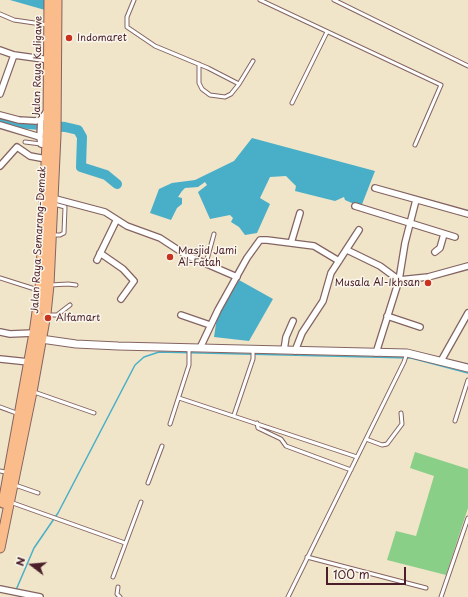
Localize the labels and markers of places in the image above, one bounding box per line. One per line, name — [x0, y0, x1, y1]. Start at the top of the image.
place label: Indomaret — [77, 32, 127, 44]
marker: Indomaret — [64, 33, 74, 43]
place label: Masjid Jami Al-Fatah — [178, 245, 237, 268]
marker: Masjid Jami Al-Fatah — [165, 252, 175, 262]
place label: Musala Al-Ikhsan — [335, 277, 420, 289]
marker: Musala Al-Ikhsan — [423, 278, 433, 288]
place label: Alfamart — [56, 312, 100, 324]
marker: Alfamart — [43, 313, 53, 323]

